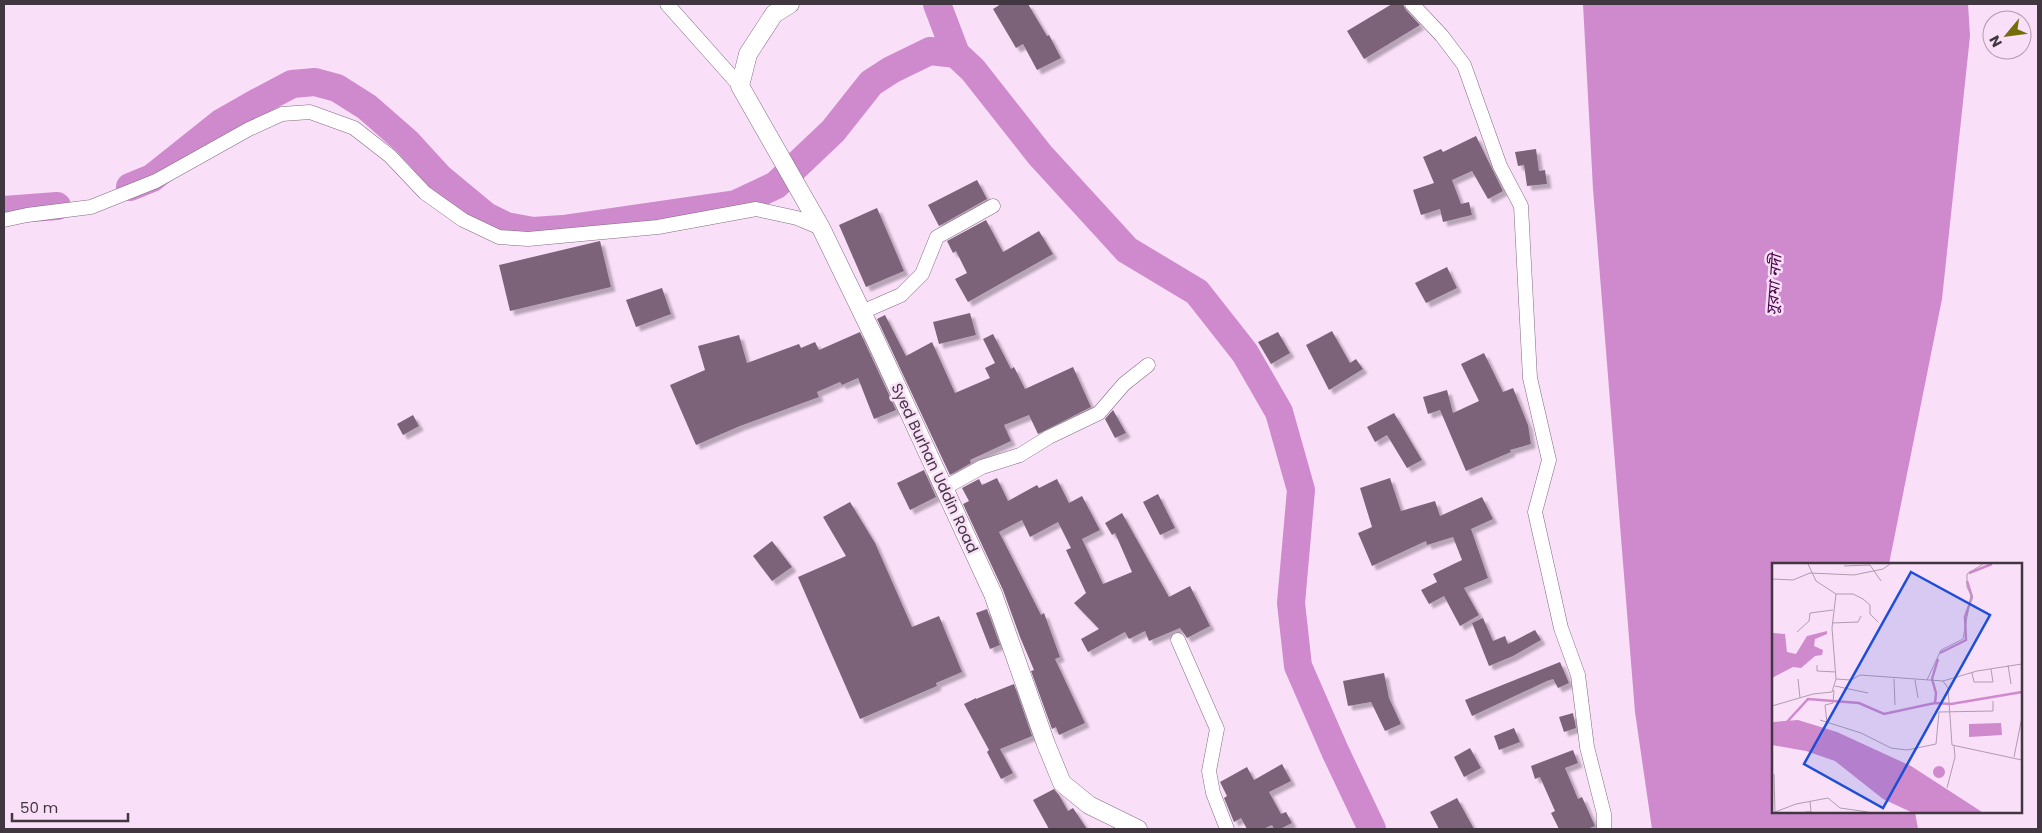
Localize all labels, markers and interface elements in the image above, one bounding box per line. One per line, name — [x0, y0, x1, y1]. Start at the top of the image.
north arrow — [1982, 10, 2032, 60]
text: N — [1984, 32, 2007, 51]
water label: সুরমা নদী — [1760, 251, 1788, 316]
street label: Syed Burhan Uddin Road — [886, 380, 984, 556]
inset map — [1772, 563, 2022, 813]
scale bar — [12, 790, 129, 822]
text: 50 m — [20, 797, 58, 818]

